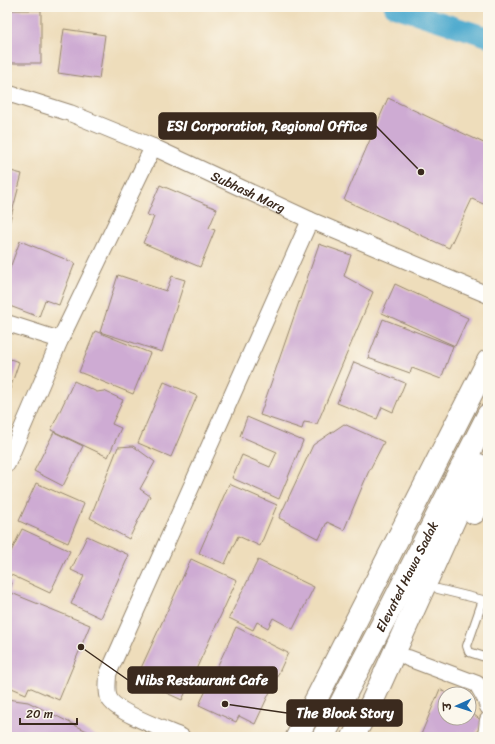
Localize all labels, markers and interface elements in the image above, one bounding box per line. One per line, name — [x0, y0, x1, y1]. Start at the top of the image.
callout: ESI Corporation, Regional Office — [159, 113, 376, 139]
text: ESI Corporation, Regional Office — [167, 114, 368, 139]
street label: Subhash Marg — [207, 164, 290, 219]
street label: Elevated Hawa Sadak — [369, 517, 444, 636]
callout: Nibs Restaurant Cafe — [128, 667, 277, 693]
text: Nibs Restaurant Cafe — [135, 668, 269, 693]
north arrow — [437, 686, 477, 726]
scale bar — [20, 700, 77, 726]
callout: The Block Story — [287, 700, 402, 726]
text: The Block Story — [296, 701, 395, 726]
text: उ — [438, 701, 457, 712]
text: 20 m — [26, 703, 53, 725]

